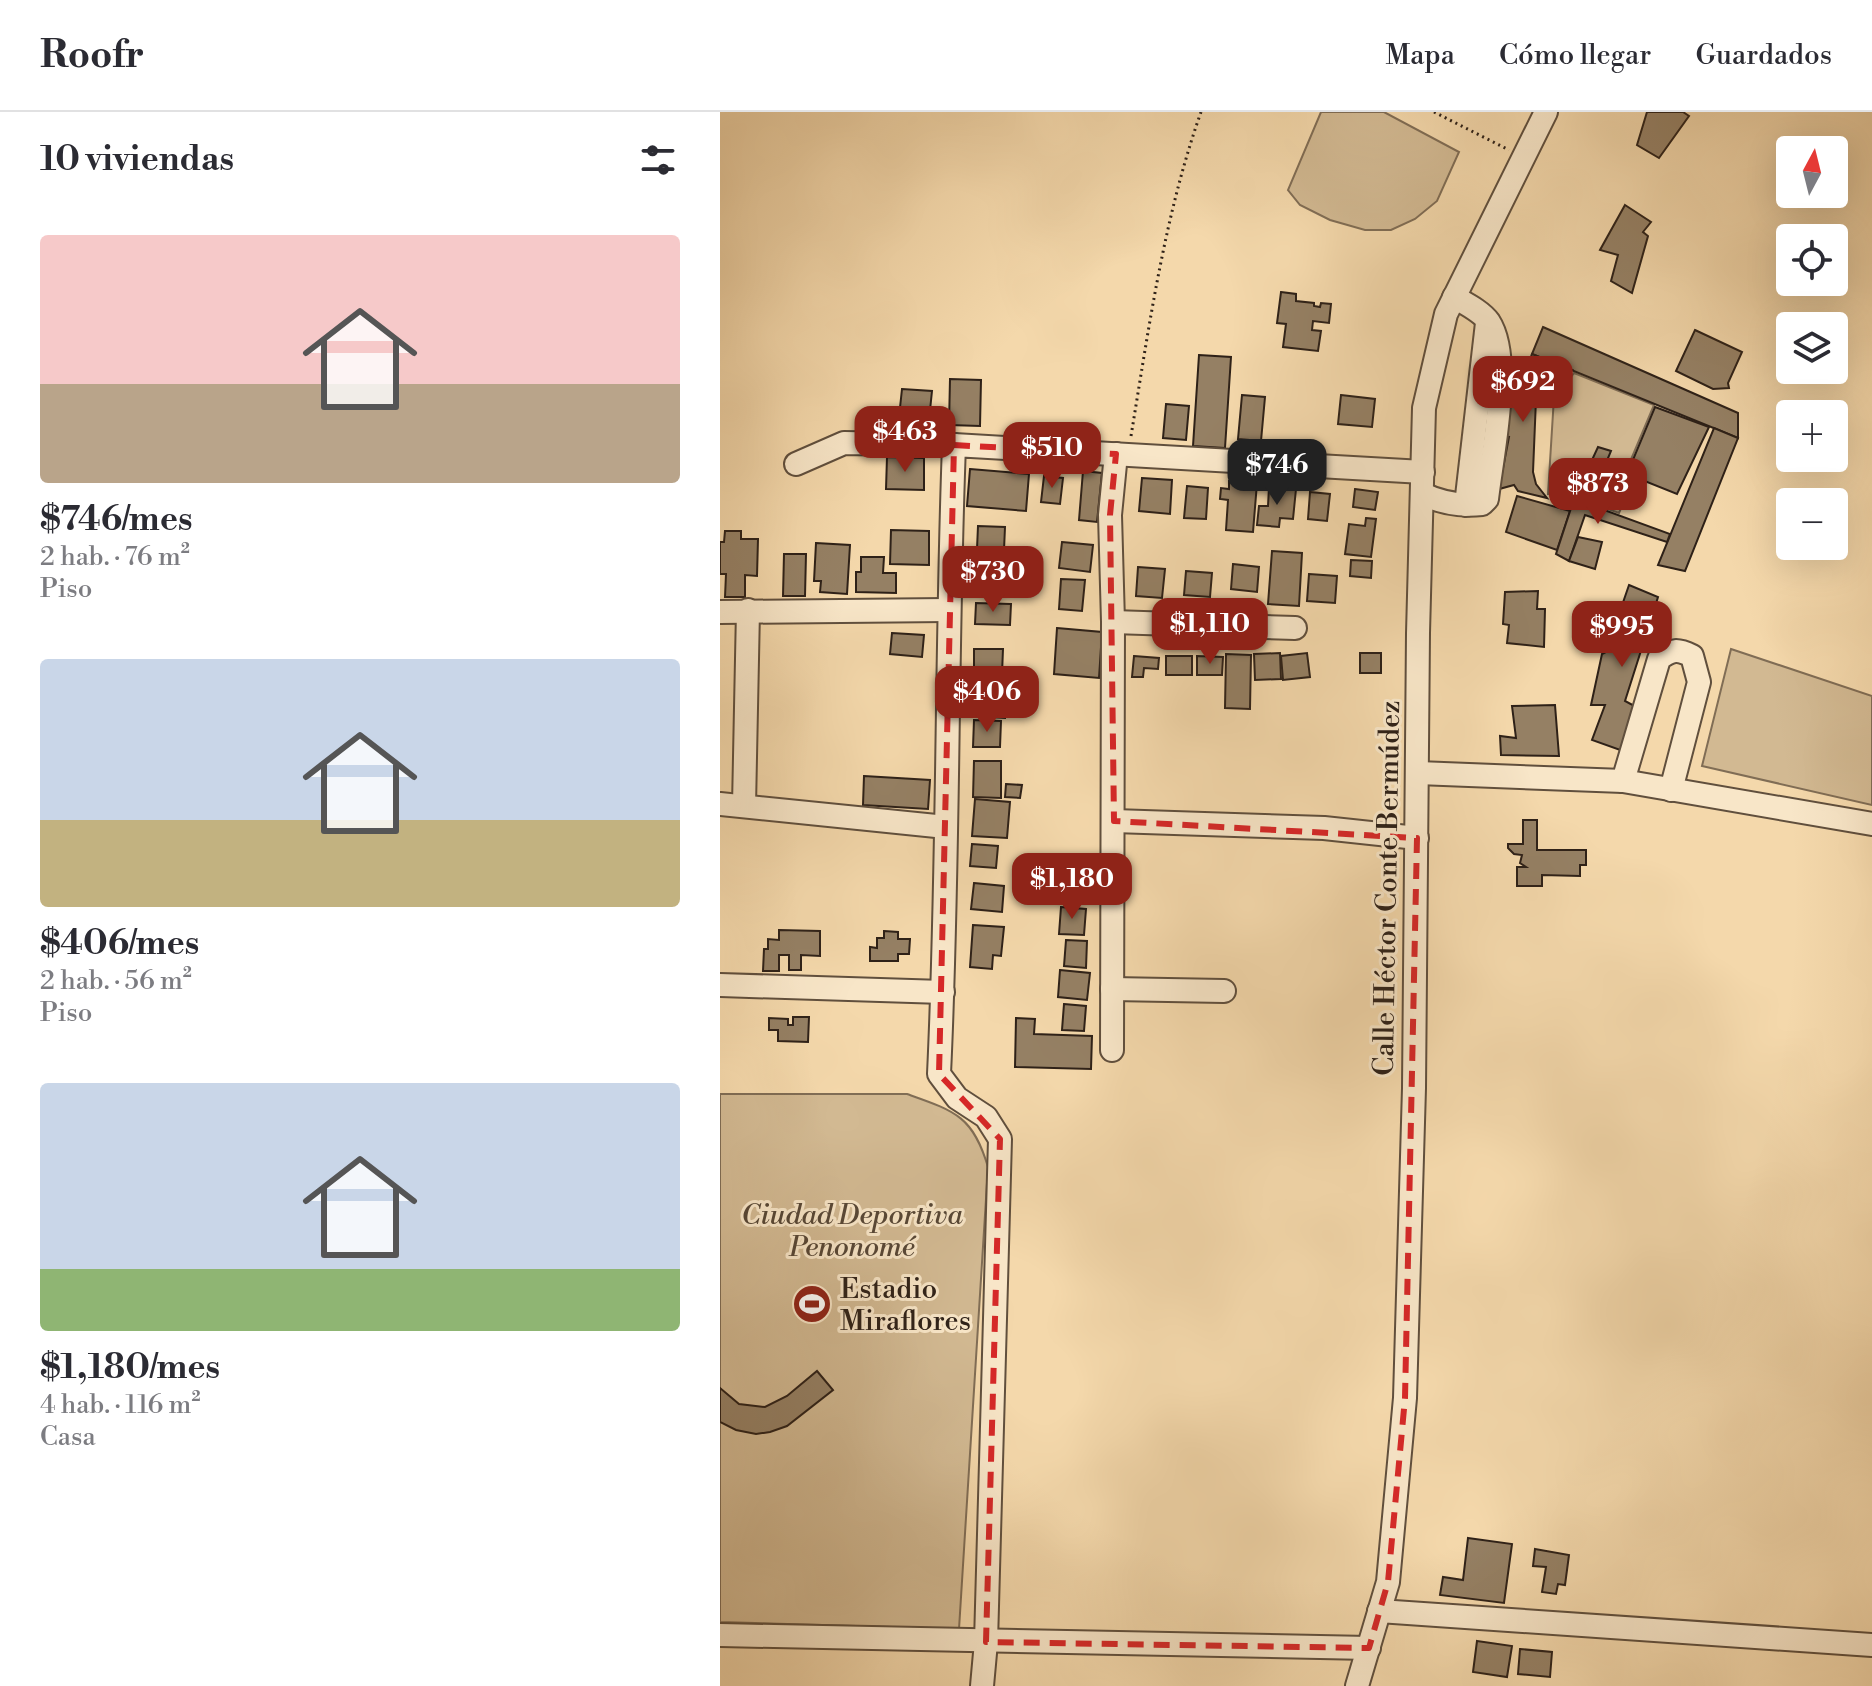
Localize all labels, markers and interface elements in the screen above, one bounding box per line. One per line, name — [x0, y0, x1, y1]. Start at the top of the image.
text: Roofr — [40, 32, 144, 79]
text: Mapa — [1386, 38, 1455, 73]
text: Cómo llegar — [1499, 38, 1651, 73]
text: Guardados — [1695, 38, 1832, 73]
north arrow — [1776, 136, 1848, 208]
map controls — [1776, 136, 1848, 560]
icon: filters — [636, 138, 680, 182]
text: 10 viviendas — [40, 139, 234, 181]
button: locate — [1776, 224, 1848, 296]
icon: home — [288, 287, 432, 431]
button: layers — [1776, 312, 1848, 384]
pin: $692 — [1476, 356, 1570, 424]
text: $692 — [1491, 366, 1555, 398]
button: + — [1776, 400, 1848, 472]
pin: $463 — [858, 406, 952, 474]
text: $463 — [873, 416, 937, 448]
pin: $510 — [1005, 422, 1099, 490]
text: $510 — [1021, 432, 1083, 464]
pin: $746 — [1230, 439, 1324, 507]
text: $746 — [1246, 449, 1308, 481]
pin: $873 — [1551, 458, 1645, 526]
text: $873 — [1567, 468, 1629, 500]
button: − — [1776, 488, 1848, 560]
text: $746/mes — [40, 499, 193, 541]
text: 2 hab. · 76 m² — [40, 541, 190, 573]
pin: $730 — [946, 546, 1040, 614]
text: $730 — [960, 556, 1026, 588]
text: Piso — [40, 573, 92, 605]
pin: $1,110 — [1145, 598, 1275, 666]
pin: $995 — [1575, 601, 1669, 669]
text: $1,110 — [1170, 608, 1250, 640]
text: $995 — [1590, 611, 1654, 643]
pin: $406 — [940, 666, 1034, 734]
text: $406 — [953, 676, 1021, 708]
street label: Calle Héctor Conte Bermúdez — [1367, 700, 1408, 1076]
icon: home — [288, 711, 432, 855]
pin: $1,180 — [1007, 853, 1137, 921]
text: $1,180 — [1030, 863, 1114, 895]
text: $406/mes — [40, 923, 199, 965]
text: 2 hab. · 56 m² — [40, 965, 192, 997]
text: Piso — [40, 997, 92, 1029]
icon: home — [288, 1135, 432, 1279]
park label: Ciudad Deportiva Penonomé — [741, 1198, 963, 1265]
place label: Estadio Miraflores — [840, 1272, 971, 1339]
sports icon: Estadio Miraflores — [791, 1283, 833, 1325]
text: $1,180/mes — [40, 1347, 220, 1389]
text: 4 hab. · 116 m² — [40, 1389, 201, 1421]
text: Casa — [40, 1421, 96, 1453]

